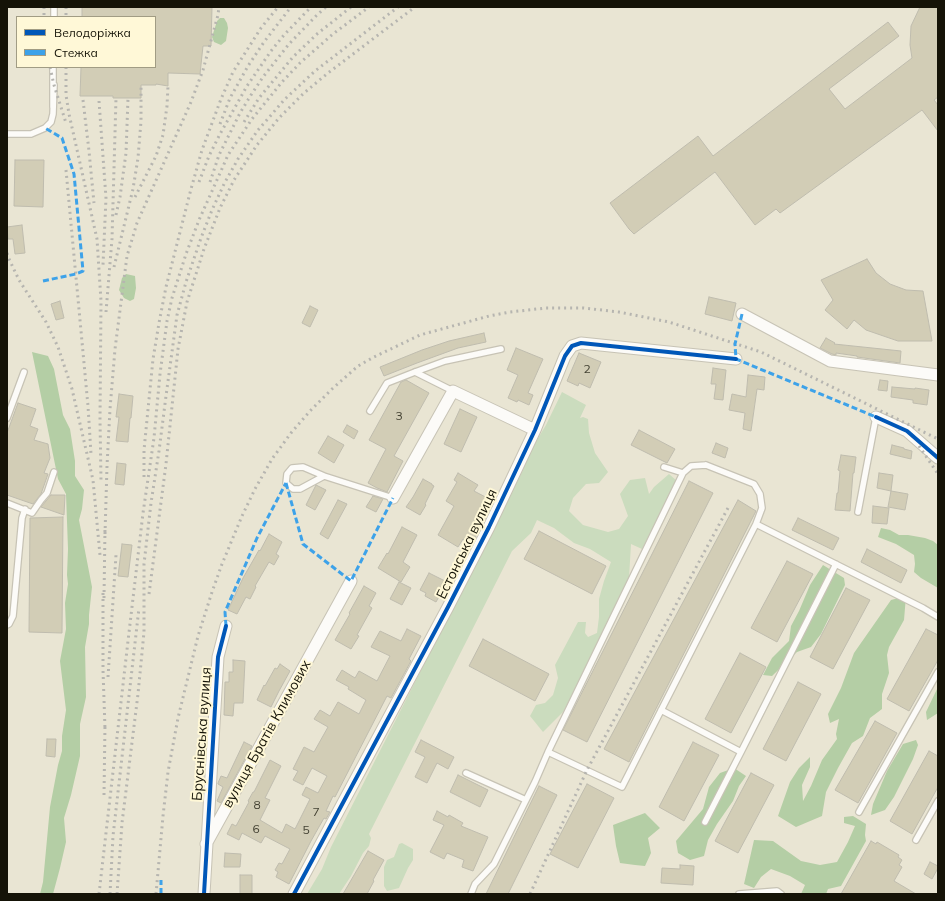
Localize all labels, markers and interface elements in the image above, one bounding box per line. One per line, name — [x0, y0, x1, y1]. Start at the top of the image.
legend — [16, 16, 156, 68]
text: Велодоріжка — [54, 25, 131, 40]
text: Стежка — [54, 45, 98, 60]
house number: 2 — [583, 362, 591, 376]
house number: 3 — [395, 409, 403, 423]
street label: Естонська вулиця — [433, 486, 501, 602]
street label: вулиця Братів Климових — [219, 657, 315, 811]
street label: Бруснівська вулиця — [189, 666, 215, 802]
house number: 8 — [253, 798, 261, 812]
house number: 7 — [312, 805, 320, 819]
house number: 6 — [252, 822, 260, 836]
house number: 5 — [302, 823, 310, 837]

